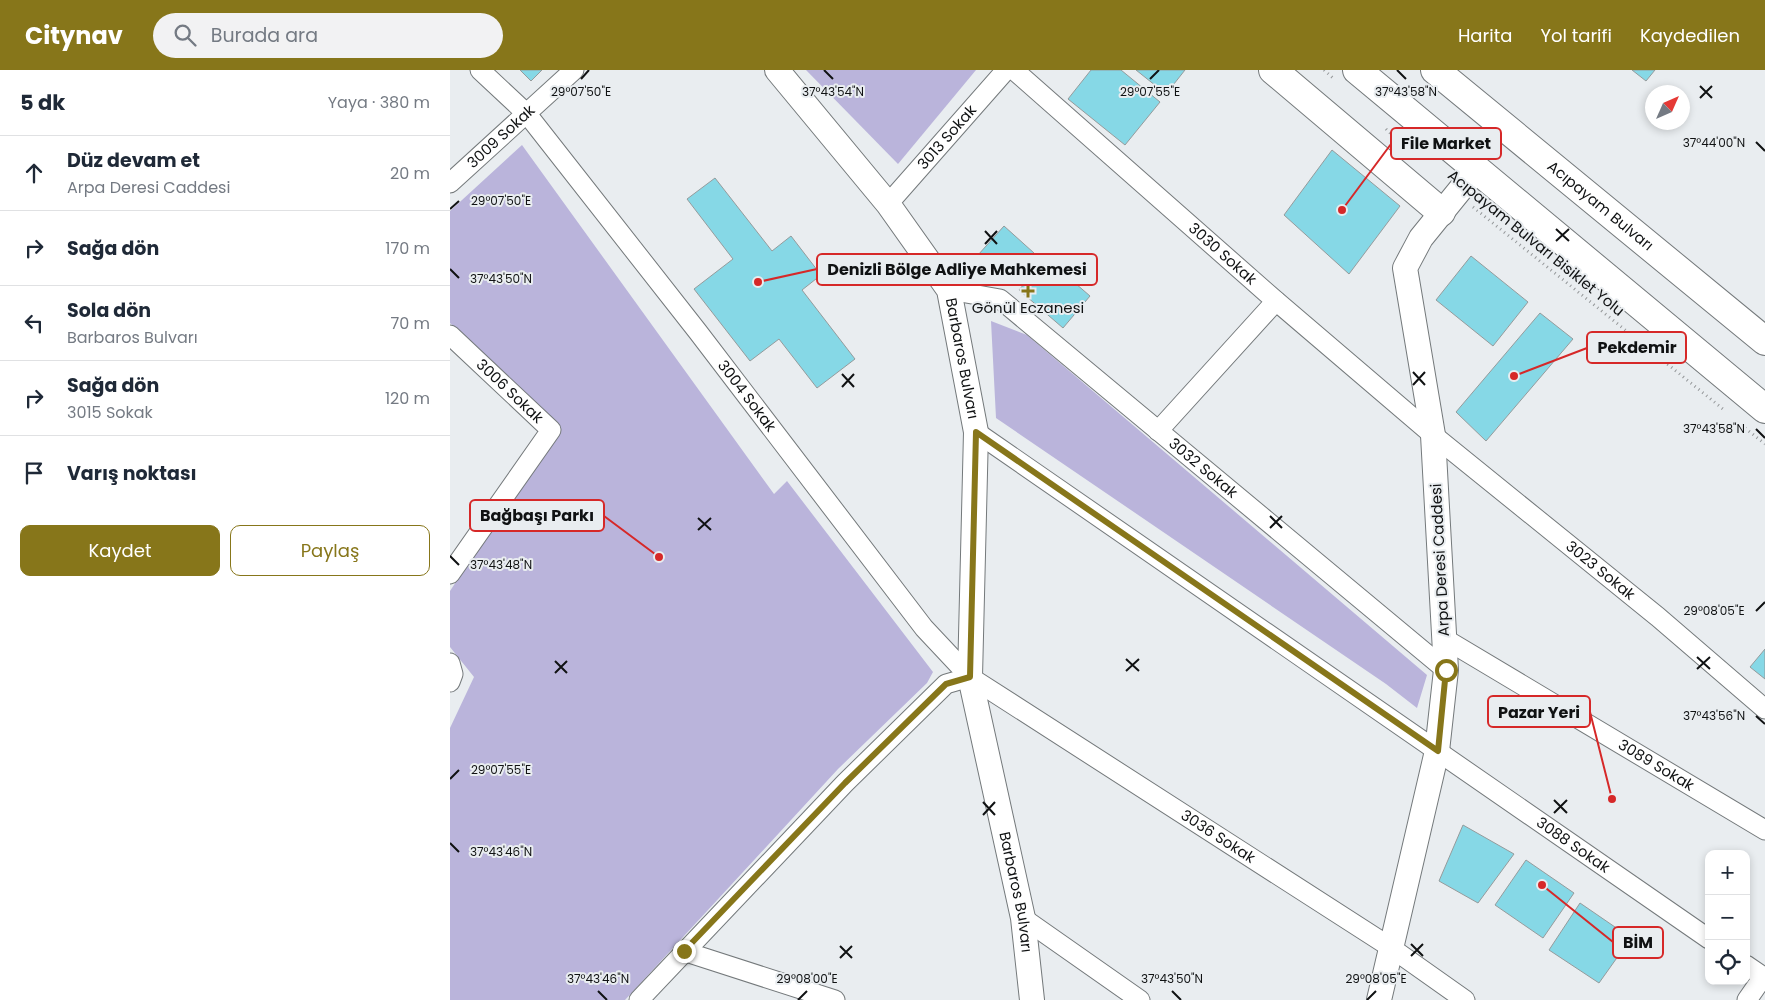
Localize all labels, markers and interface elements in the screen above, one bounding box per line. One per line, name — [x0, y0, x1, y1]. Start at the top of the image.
search box — [153, 13, 503, 58]
text: Citynav — [25, 19, 123, 52]
icon: search — [171, 21, 199, 49]
text: Burada ara — [211, 22, 318, 49]
text: Harita — [1458, 23, 1512, 48]
text: Yol tarifi — [1540, 23, 1612, 48]
text: Kaydedilen — [1640, 23, 1740, 48]
text: 29°07'50"E — [551, 83, 611, 100]
text: 37°43'54"N — [802, 83, 864, 100]
text: 29°07'55"E — [1120, 83, 1180, 100]
text: 37°43'58"N — [1375, 83, 1437, 100]
north arrow — [1645, 85, 1690, 130]
text: 5 dk — [20, 88, 65, 117]
text: Yaya · 380 m — [328, 91, 430, 114]
street label: 3009 Sokak — [462, 100, 539, 173]
street label: 3013 Sokak — [912, 100, 981, 174]
callout: File Market — [1391, 128, 1501, 159]
text: File Market — [1401, 132, 1491, 155]
text: 37°44'00"N — [1683, 134, 1745, 151]
text: Düz devam et — [67, 147, 200, 174]
street label: Acıpayam Bulvarı — [1543, 156, 1658, 255]
icon: ahead — [20, 159, 48, 187]
text: 20 m — [390, 162, 430, 185]
street label: Acıpayam Bulvarı Bisiklet Yolu — [1444, 165, 1629, 321]
text: Arpa Deresi Caddesi — [67, 176, 230, 199]
text: 29°07'50"E — [471, 192, 531, 209]
street label: 3030 Sokak — [1184, 218, 1262, 289]
icon: right — [20, 234, 48, 262]
text: Sağa dön — [67, 235, 159, 262]
text: 170 m — [385, 237, 430, 260]
callout: Denizli Bölge Adliye Mahkemesi — [817, 254, 1097, 285]
text: Denizli Bölge Adliye Mahkemesi — [827, 258, 1087, 281]
text: 37°43'50"N — [470, 270, 532, 287]
marker: Gönül Eczanesi — [1022, 285, 1034, 297]
street label: Barbaros Bulvarı — [941, 296, 984, 420]
text: Sola dön — [67, 297, 151, 324]
place label: Gönül Eczanesi — [972, 297, 1084, 318]
icon: left — [20, 309, 48, 337]
text: 70 m — [390, 312, 430, 335]
text: Barbaros Bulvarı — [67, 326, 198, 349]
callout: Pekdemir — [1587, 332, 1686, 363]
text: Pekdemir — [1598, 336, 1677, 359]
street label: 3006 Sokak — [472, 354, 549, 428]
street label: 3004 Sokak — [713, 356, 782, 436]
text: Sağa dön — [67, 372, 159, 399]
icon: right — [20, 384, 48, 412]
text: 120 m — [385, 387, 430, 410]
text: 3015 Sokak — [67, 401, 153, 424]
text: 37°43'58"N — [1683, 420, 1745, 437]
street label: 3032 Sokak — [1165, 433, 1243, 503]
icon: arrive — [20, 459, 48, 487]
text: Varış noktası — [67, 460, 197, 487]
street label: Arpa Deresi Caddesi — [1425, 483, 1454, 637]
callout: Bağbaşı Parkı — [470, 500, 604, 531]
text: Bağbaşı Parkı — [480, 504, 594, 527]
button: Kaydet — [20, 525, 220, 576]
button: Paylaş — [230, 525, 430, 576]
street label: 3023 Sokak — [1562, 535, 1640, 605]
text: 37°43'48"N — [470, 556, 532, 573]
text: 29°08'05"E — [1683, 602, 1745, 619]
route start — [1435, 659, 1458, 682]
callout: Pazar Yeri — [1488, 696, 1590, 727]
text: Pazar Yeri — [1498, 701, 1580, 724]
text: 37°43'56"N — [1683, 707, 1745, 724]
street label: 3089 Sokak — [1615, 734, 1699, 796]
text: 29°07'55"E — [471, 761, 531, 778]
street label: 3036 Sokak — [1177, 804, 1260, 868]
street label: 3088 Sokak — [1532, 812, 1615, 878]
street label: Barbaros Bulvarı — [994, 830, 1038, 953]
text: 37°43'46"N — [470, 843, 532, 860]
map controls — [1705, 850, 1750, 985]
button: + — [1705, 850, 1750, 895]
button: − — [1705, 895, 1750, 940]
callout: BİM — [1613, 927, 1663, 958]
text: BİM — [1623, 931, 1653, 954]
route end — [673, 940, 696, 963]
button: locate — [1705, 940, 1750, 985]
text: 37°43'46"N — [567, 970, 629, 987]
text: 29°08'00"E — [776, 970, 838, 987]
text: 37°43'50"N — [1141, 970, 1203, 987]
text: 29°08'05"E — [1345, 970, 1407, 987]

